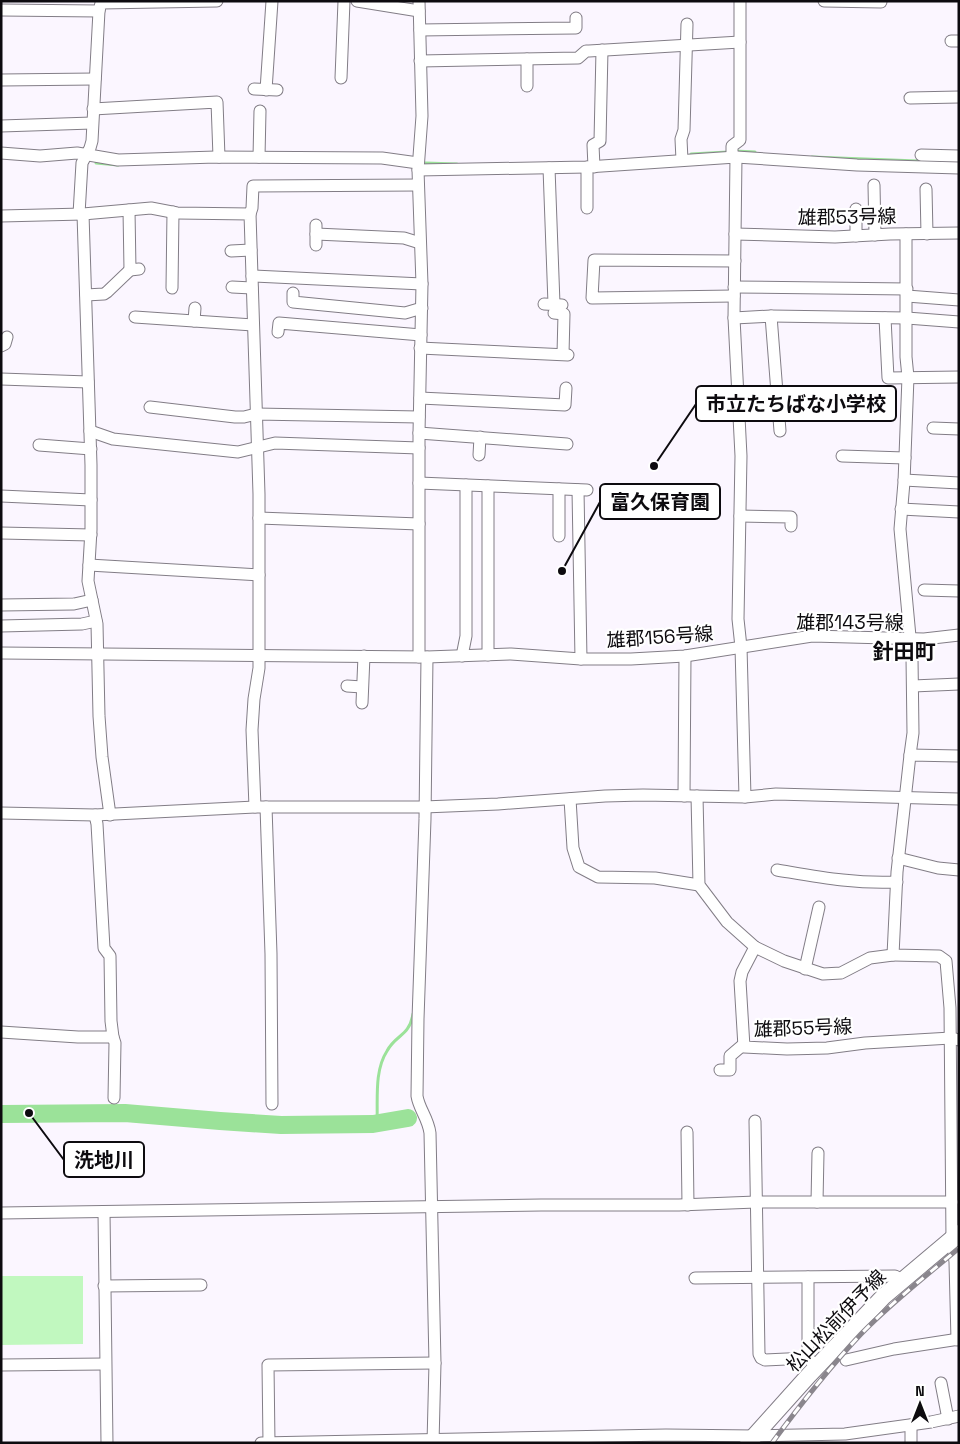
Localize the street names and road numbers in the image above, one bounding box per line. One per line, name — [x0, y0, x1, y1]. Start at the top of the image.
street label: 雄郡53号線 — [797, 204, 897, 230]
street label: 雄郡143号線 — [796, 610, 904, 635]
street label: 雄郡156号線 — [606, 621, 714, 653]
street label: 雄郡55号線 — [753, 1014, 853, 1042]
street label: 松山松前伊予線 — [781, 1264, 891, 1378]

